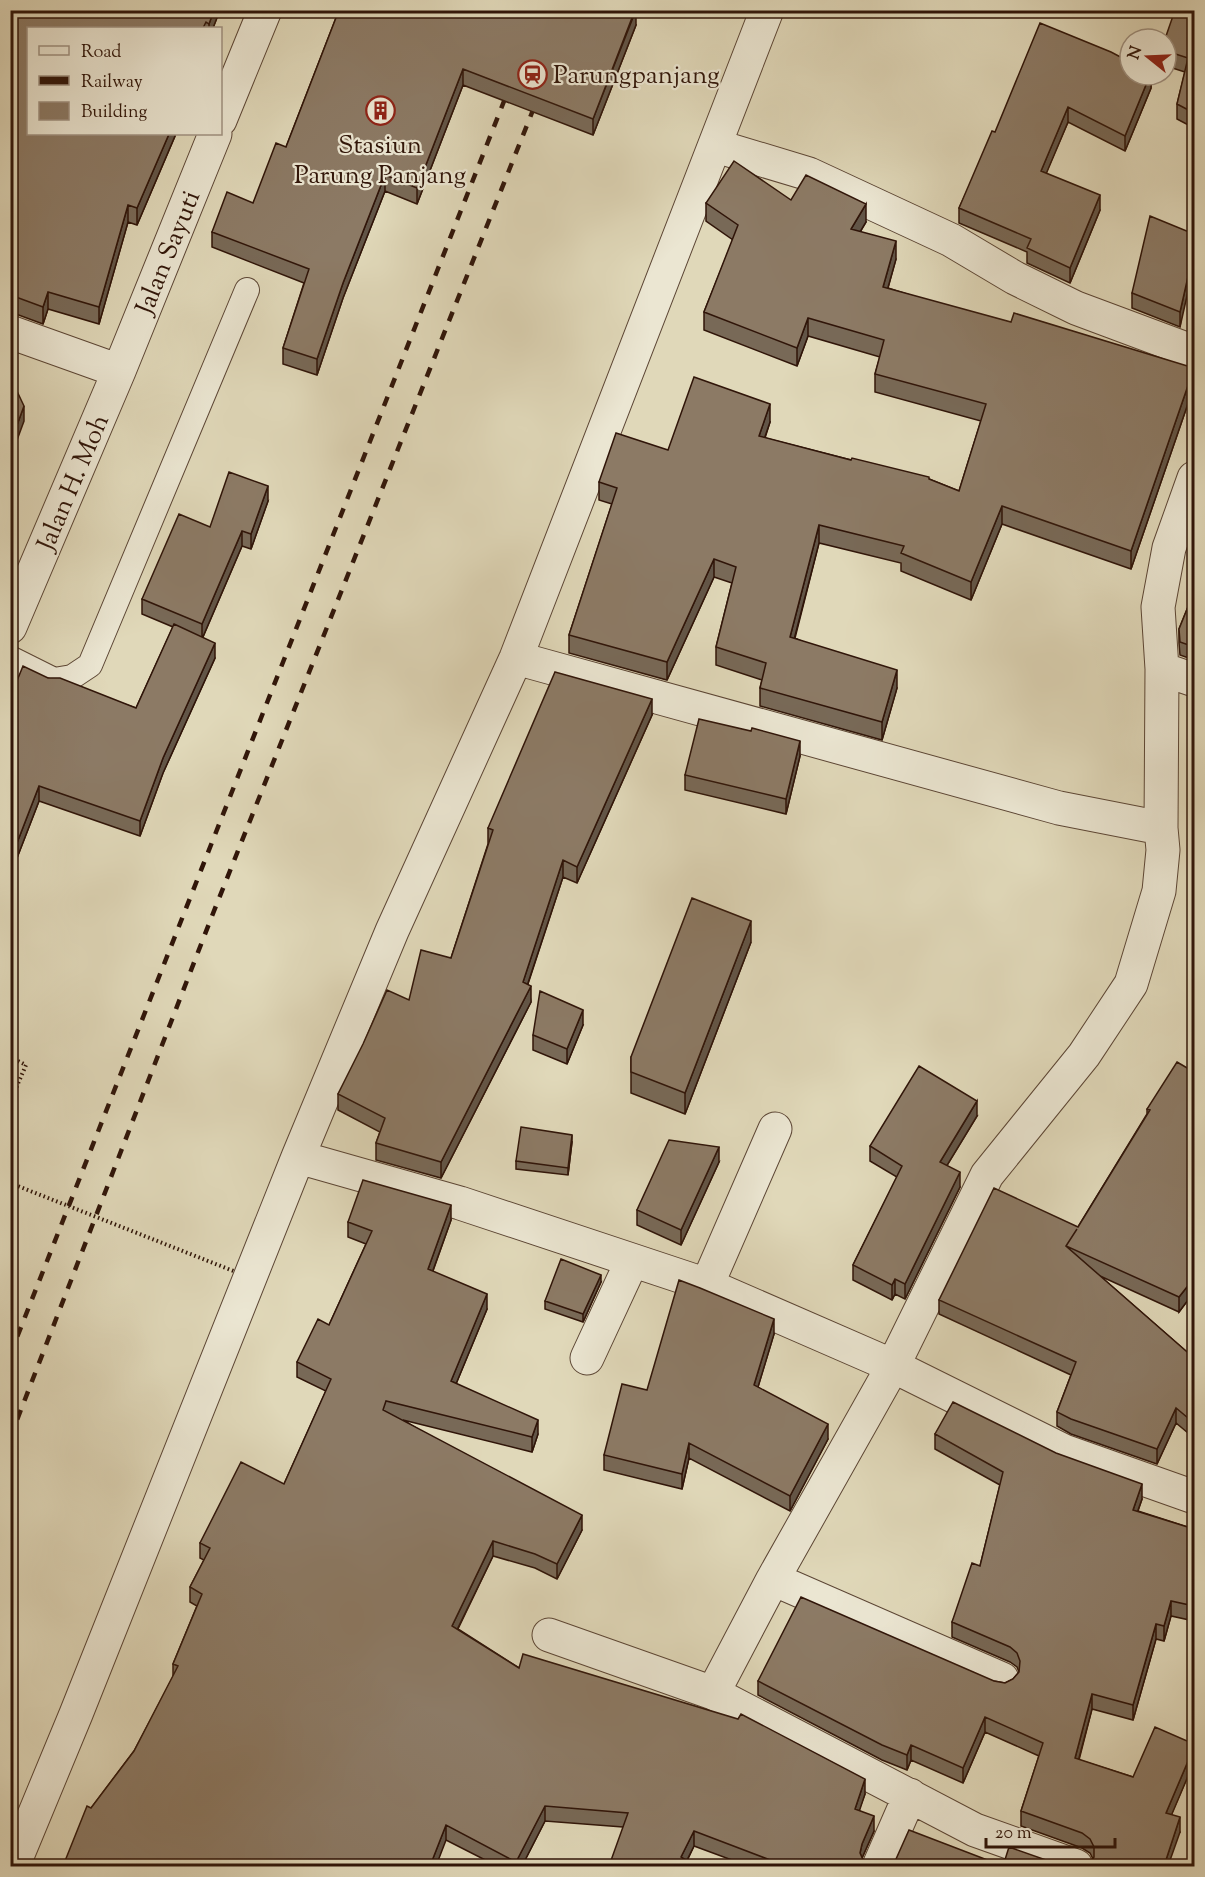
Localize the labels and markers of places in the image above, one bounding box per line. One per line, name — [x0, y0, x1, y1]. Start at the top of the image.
station icon: Parungpanjang — [516, 58, 548, 90]
place label: Parungpanjang — [553, 58, 720, 95]
building icon: Stasiun Parung Panjang — [364, 94, 396, 126]
place label: Stasiun Parung Panjang — [294, 128, 466, 195]

